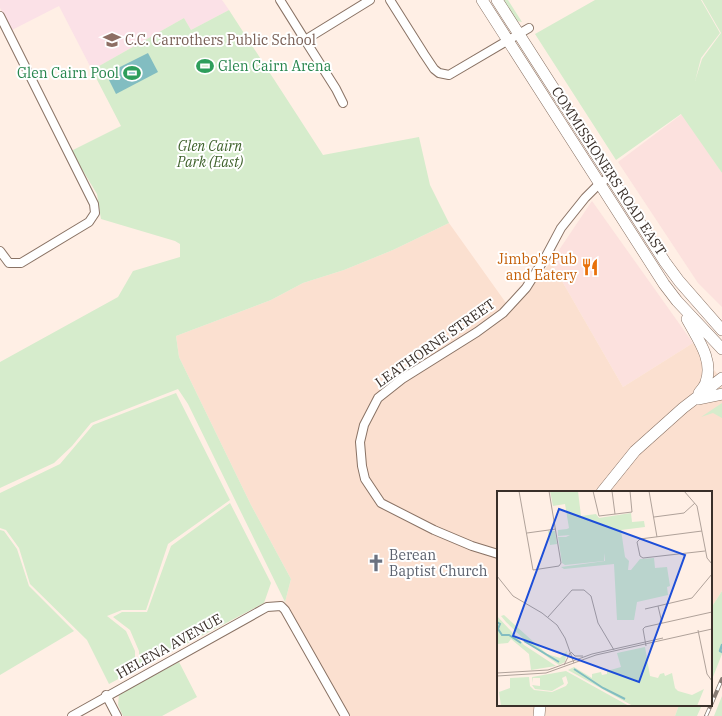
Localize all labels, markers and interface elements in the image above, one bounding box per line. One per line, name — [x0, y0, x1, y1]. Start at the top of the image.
school or university icon: C.C. Carrothers Public School — [102, 30, 122, 50]
place label: C.C. Carrothers Public School — [125, 31, 316, 49]
sports icon: Glen Cairn Arena — [195, 56, 215, 76]
place label: Glen Cairn Arena — [218, 57, 332, 75]
sports icon: Glen Cairn Pool — [122, 63, 142, 83]
place label: Glen Cairn Pool — [17, 64, 119, 82]
street label: COMMISSIONERS ROAD EAST — [548, 83, 670, 259]
park label: Glen Cairn Park (East) — [176, 137, 243, 171]
place label: Jimbo's Pub and Eatery — [497, 250, 578, 284]
restaurant icon: Jimbo's Pub and Eatery — [580, 257, 600, 277]
street label: LEATHORNE STREET — [371, 295, 499, 391]
inset map — [497, 491, 712, 706]
place label: Berean Baptist Church — [389, 546, 488, 580]
church icon: Berean Baptist Church — [366, 553, 386, 573]
street label: HELENA AVENUE — [113, 609, 225, 683]

